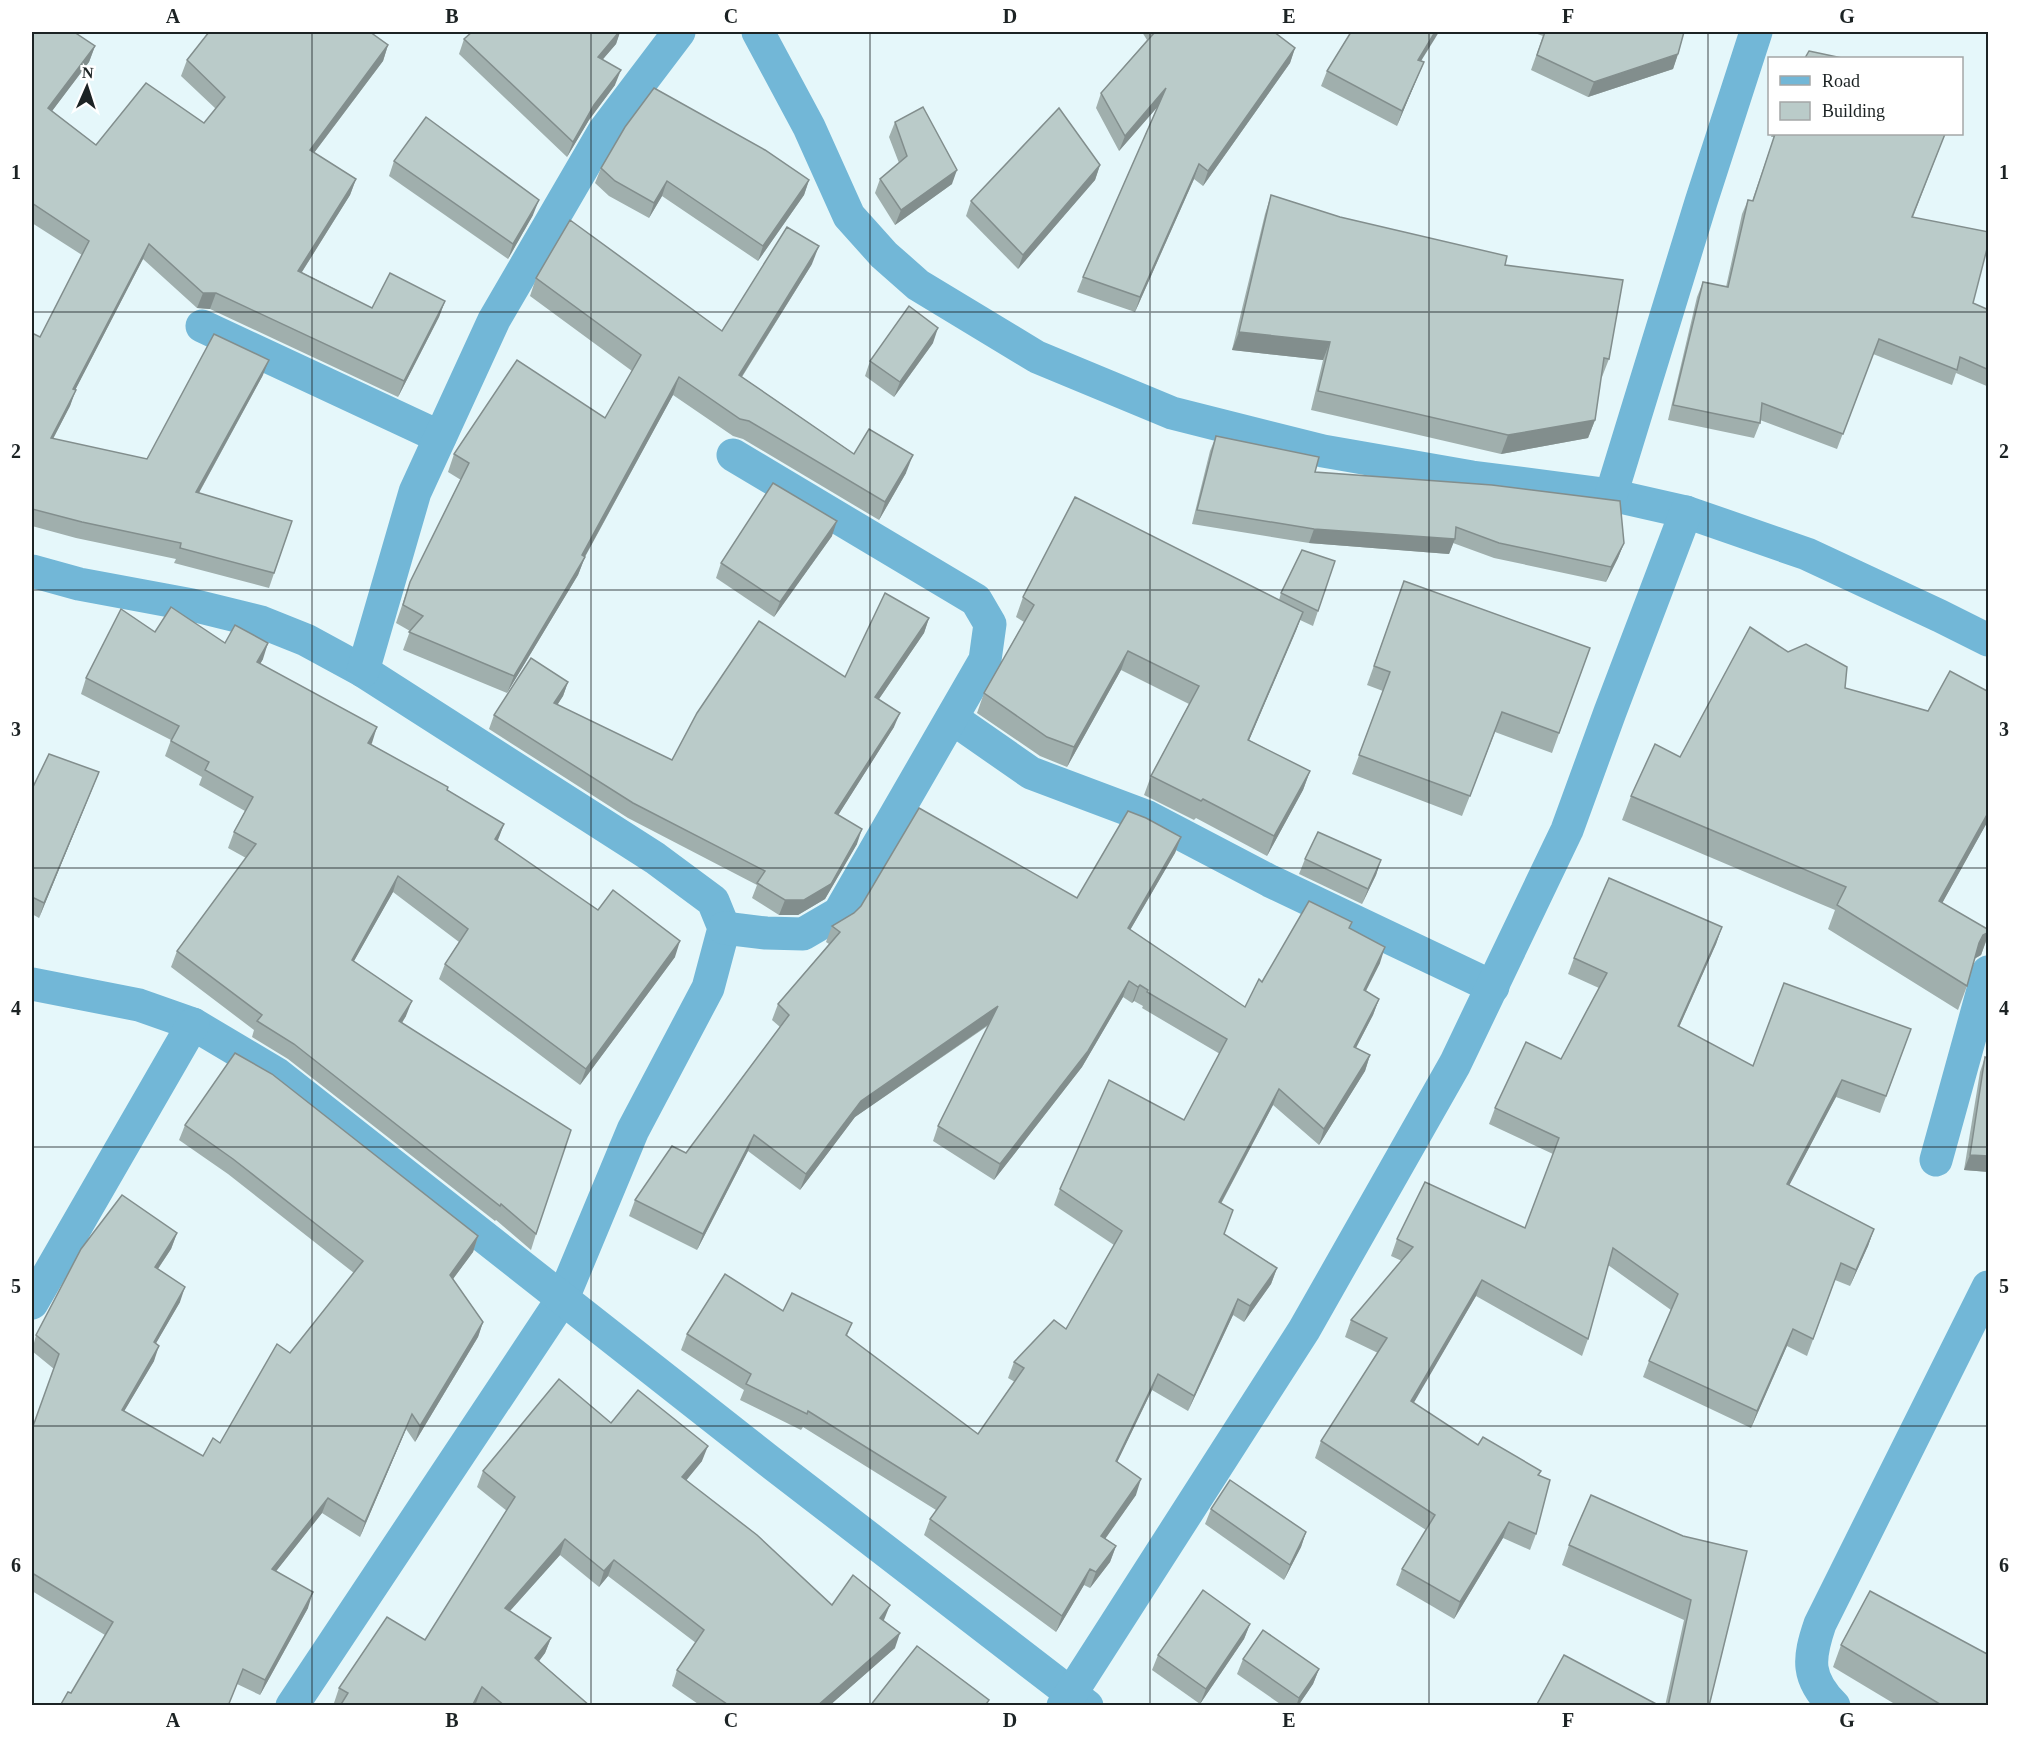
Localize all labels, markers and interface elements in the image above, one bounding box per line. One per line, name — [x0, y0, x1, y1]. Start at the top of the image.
text: A — [166, 5, 181, 27]
text: B — [445, 5, 459, 27]
text: C — [724, 5, 738, 27]
text: D — [1003, 5, 1017, 27]
text: E — [1282, 5, 1296, 27]
text: F — [1562, 5, 1574, 27]
text: G — [1839, 5, 1855, 27]
north arrow — [57, 57, 117, 117]
legend — [1768, 57, 1963, 135]
text: N — [82, 64, 94, 81]
text: Road — [1822, 71, 1860, 91]
text: Building — [1822, 101, 1885, 121]
text: 1 — [11, 161, 21, 183]
text: 1 — [1999, 161, 2009, 183]
text: 2 — [11, 440, 21, 462]
text: 2 — [1999, 440, 2009, 462]
text: 3 — [11, 718, 21, 740]
text: 3 — [1999, 718, 2009, 740]
text: 4 — [11, 997, 21, 1019]
text: 4 — [1999, 997, 2009, 1019]
text: 5 — [11, 1275, 21, 1297]
text: 5 — [1999, 1275, 2009, 1297]
text: 6 — [11, 1554, 21, 1576]
text: 6 — [1999, 1554, 2009, 1576]
text: A — [166, 1709, 181, 1731]
text: B — [445, 1709, 459, 1731]
text: C — [724, 1709, 738, 1731]
text: D — [1003, 1709, 1017, 1731]
text: E — [1282, 1709, 1296, 1731]
text: F — [1562, 1709, 1574, 1731]
text: G — [1839, 1709, 1855, 1731]

